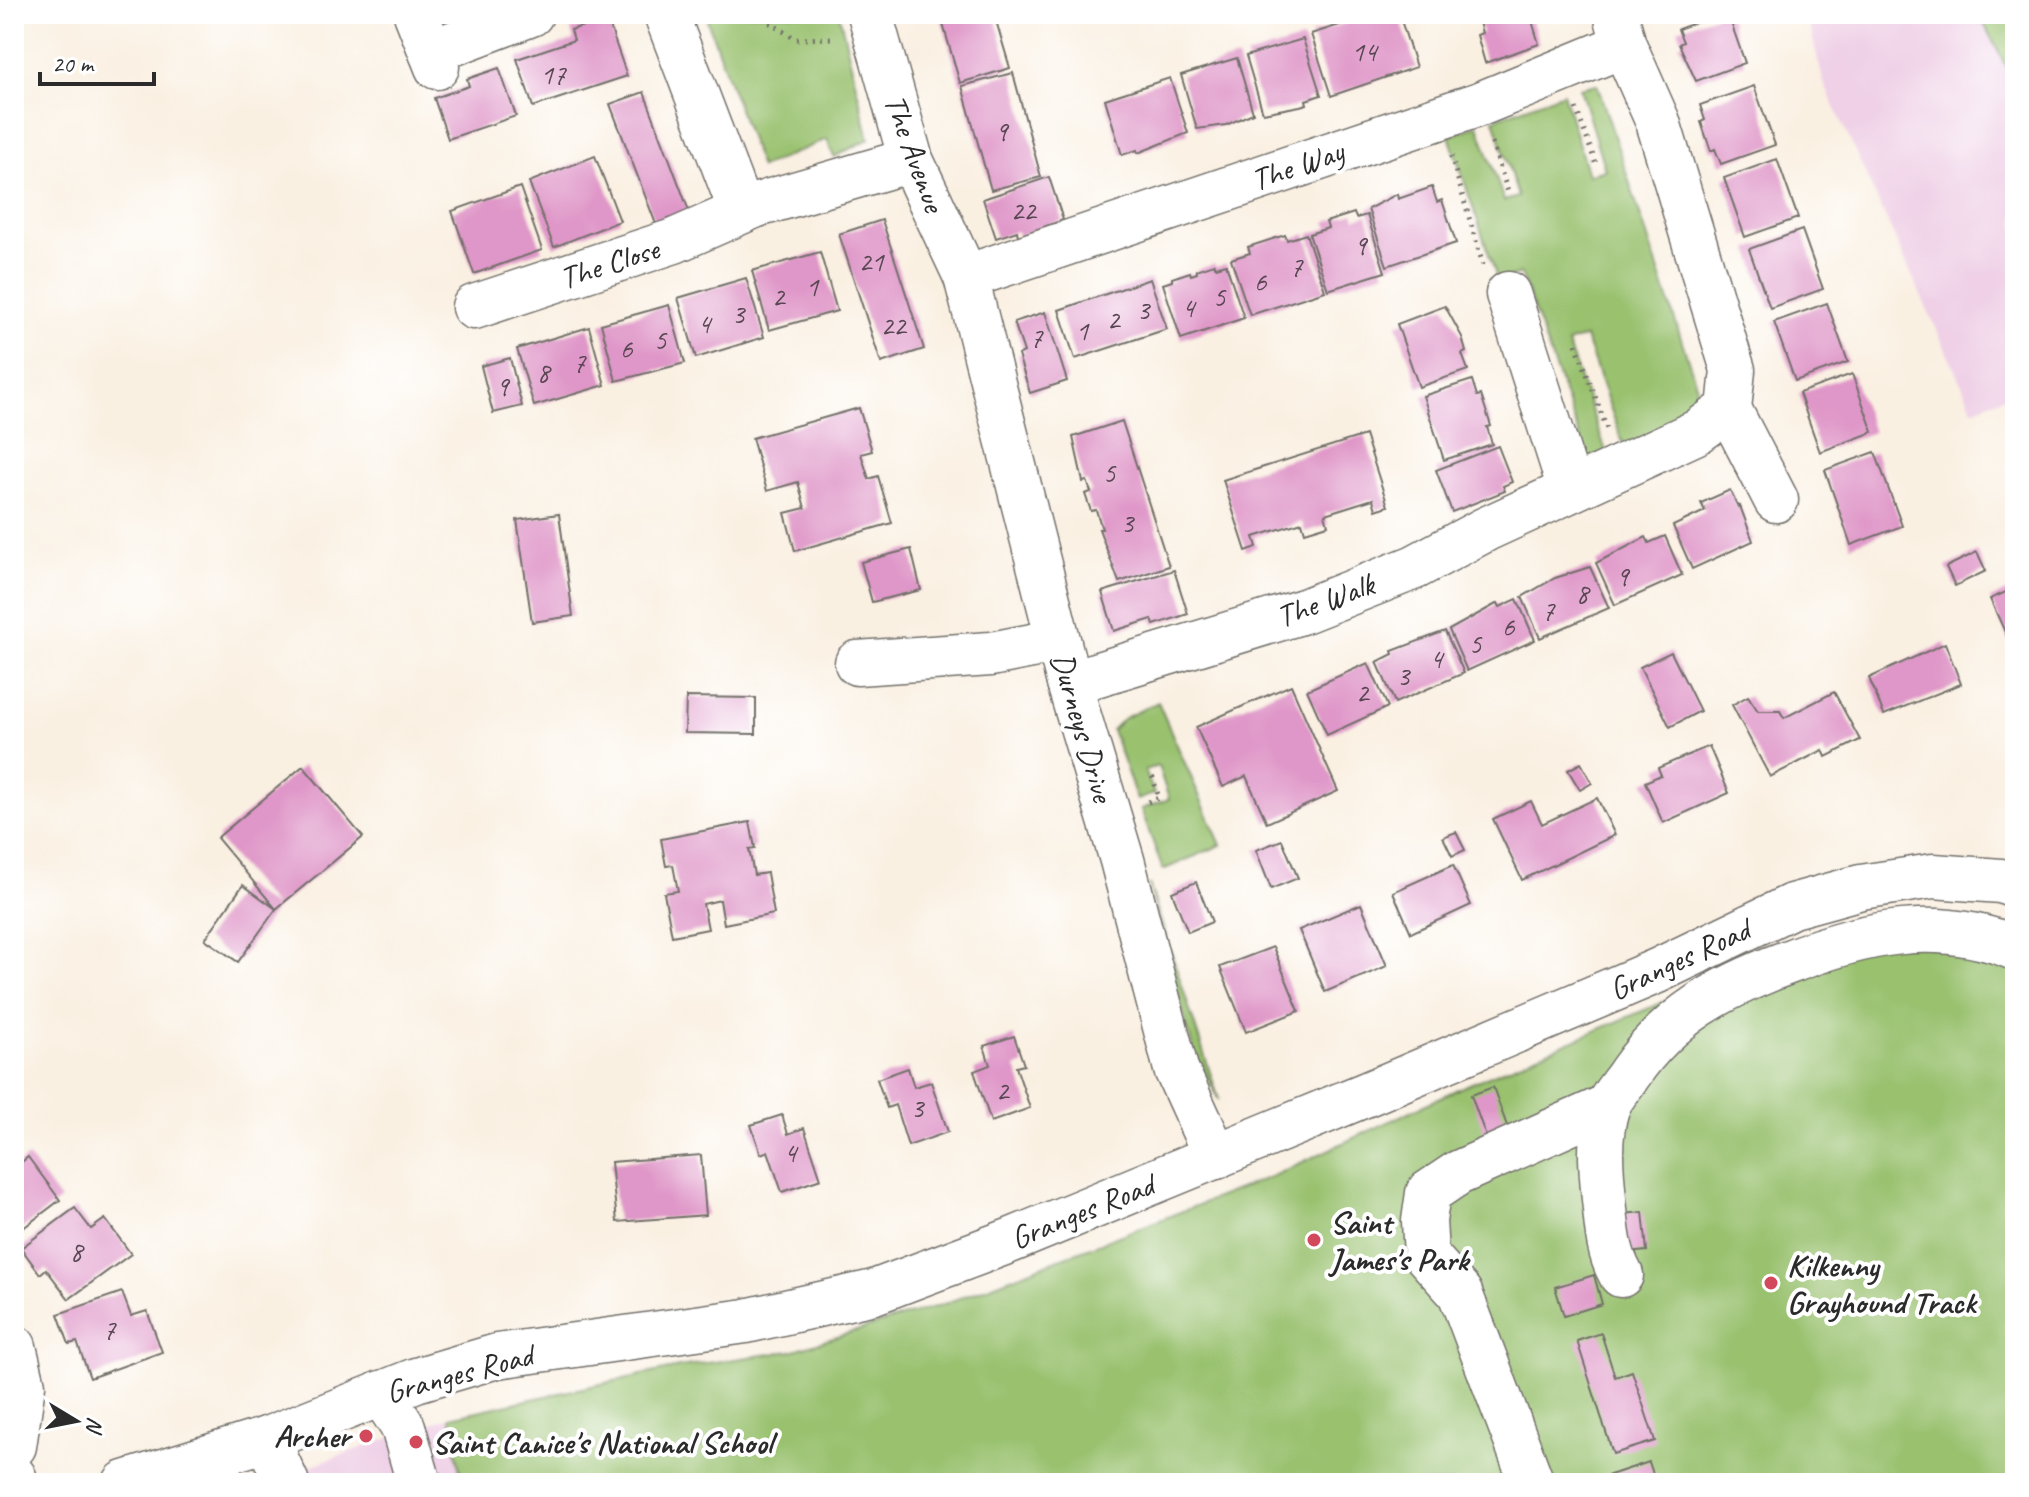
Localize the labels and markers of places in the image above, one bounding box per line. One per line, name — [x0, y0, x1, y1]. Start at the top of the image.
place label: Saint James's Park — [1328, 1202, 1471, 1280]
marker: Saint James's Park — [1305, 1231, 1323, 1249]
place label: Kilkenny Grayhound Track — [1787, 1245, 1978, 1323]
marker: Kilkenny Grayhound Track — [1762, 1274, 1780, 1292]
place label: Archer — [274, 1416, 353, 1457]
place label: Saint Canice's National School — [432, 1422, 778, 1463]
marker: Archer — [357, 1427, 375, 1445]
marker: Saint Canice's National School — [407, 1433, 425, 1451]

